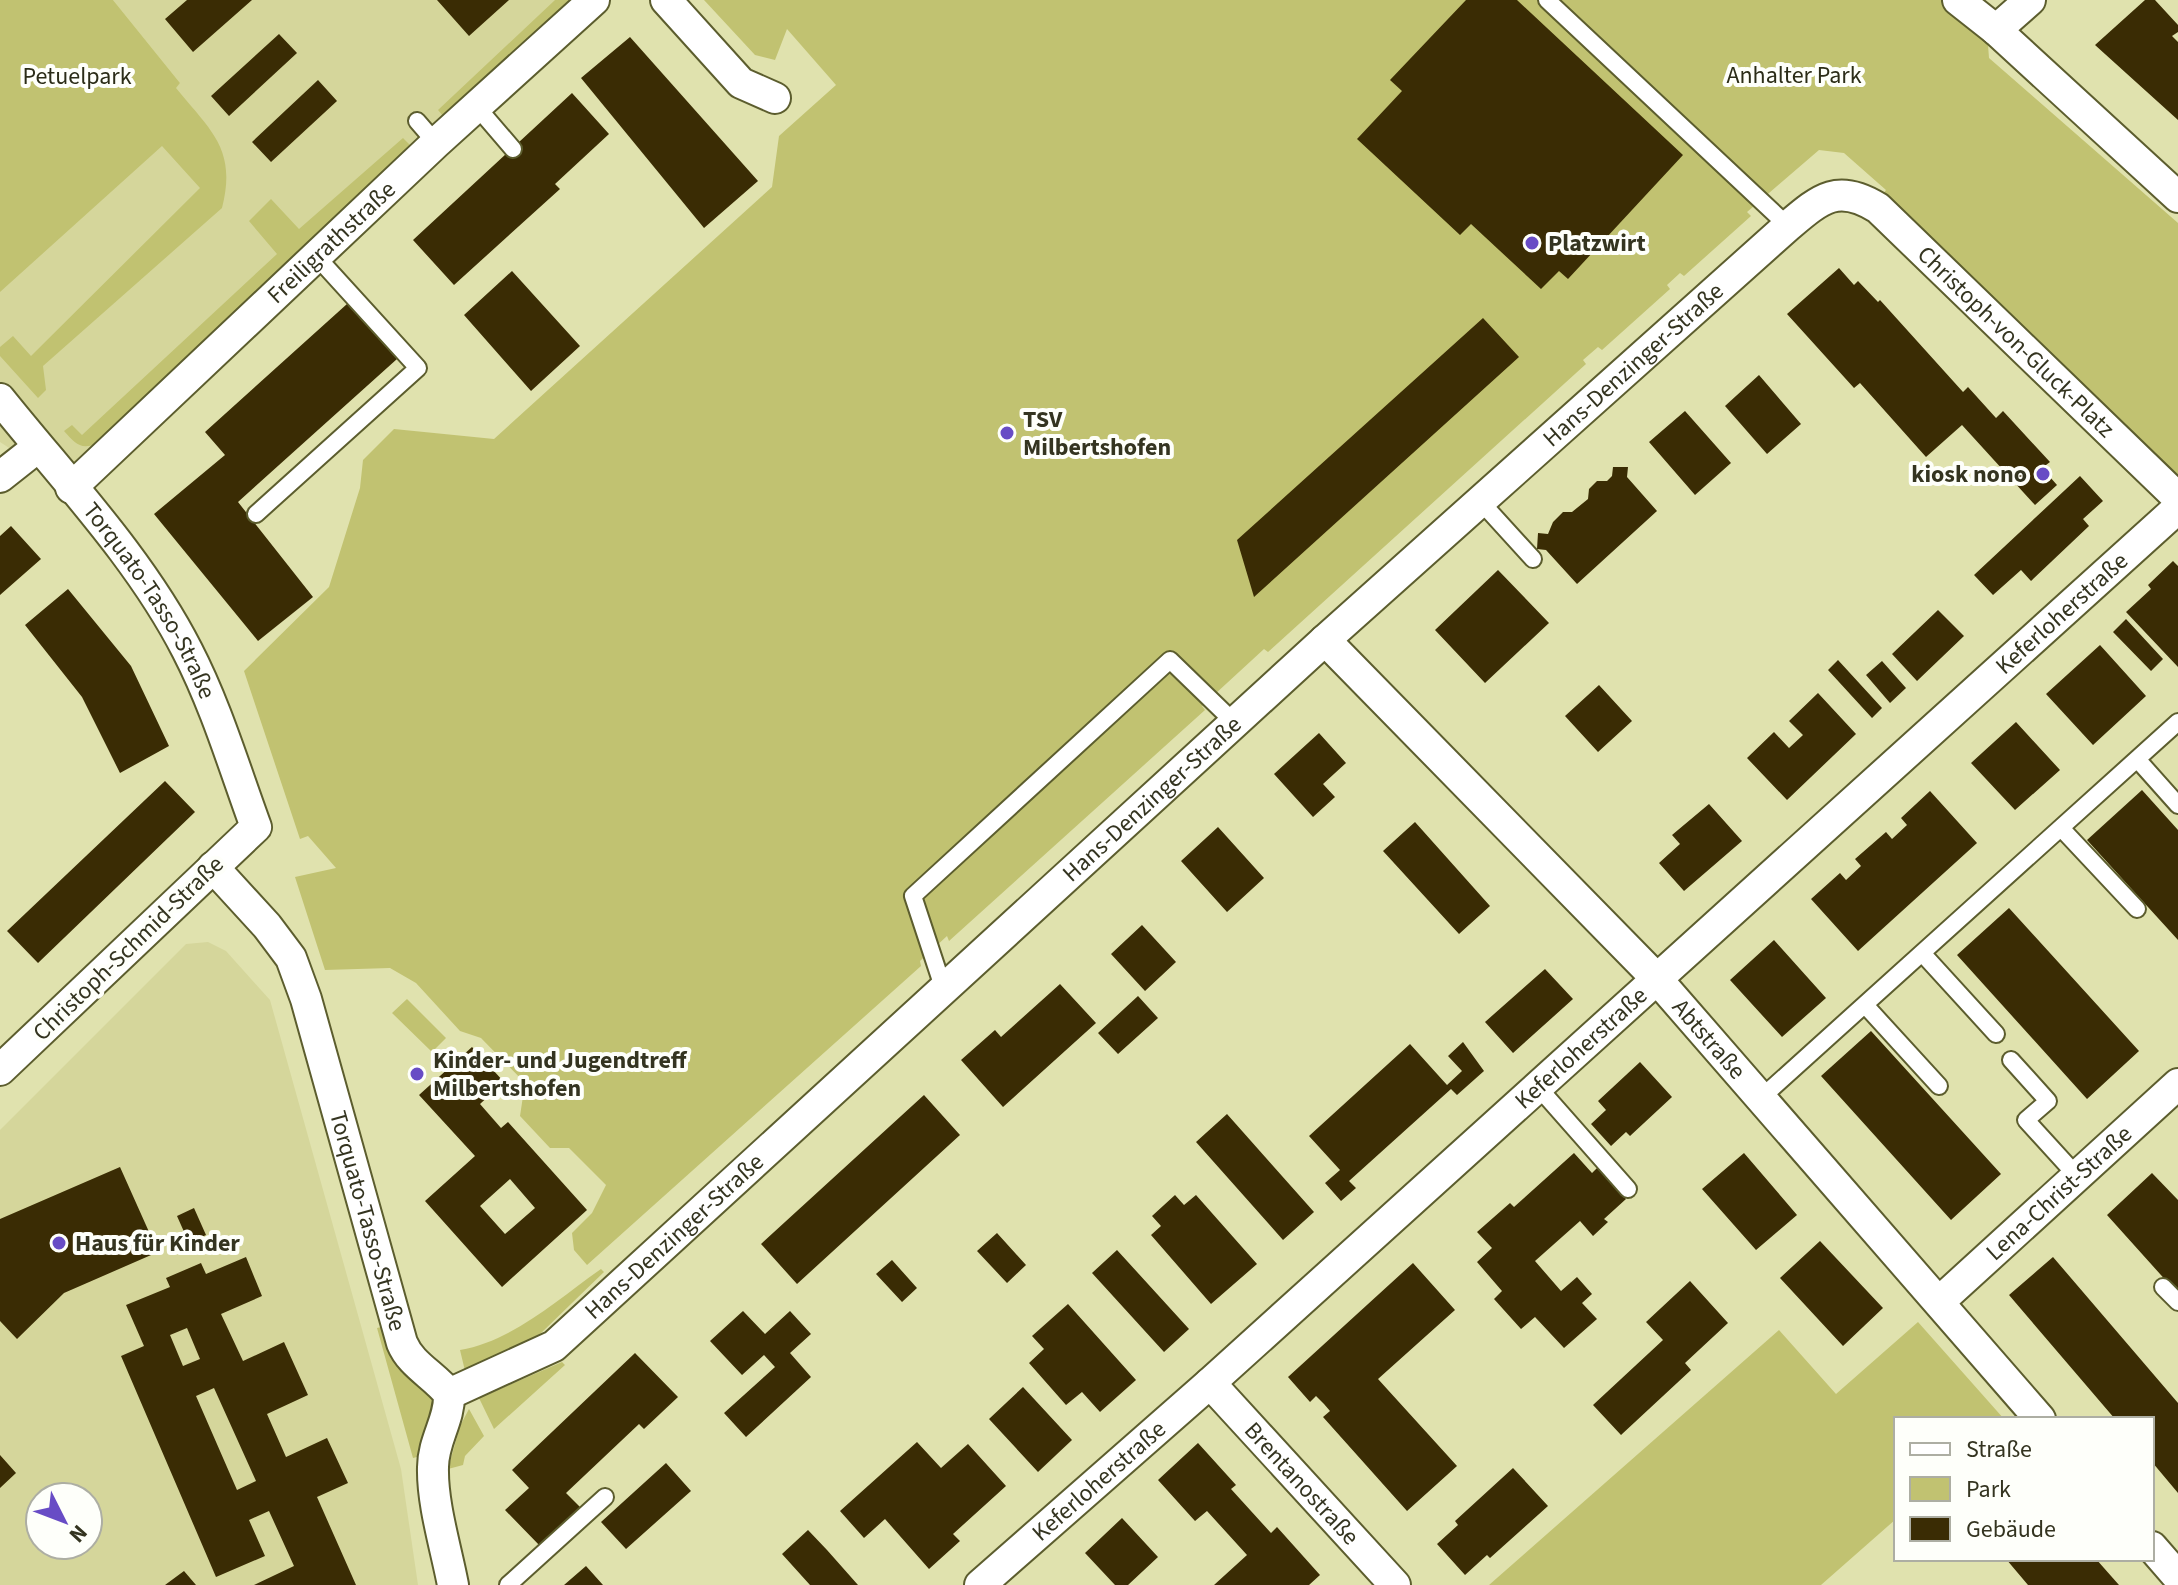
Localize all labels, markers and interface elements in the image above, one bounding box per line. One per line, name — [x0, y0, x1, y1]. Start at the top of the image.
park label: Anhalter Park — [1726, 58, 1862, 93]
park label: Petuelpark — [22, 59, 132, 94]
street label: Freiligrathstraße — [259, 173, 404, 312]
place label: Platzwirt — [1548, 226, 1646, 261]
marker: Platzwirt — [1523, 234, 1541, 252]
street label: Christoph-von-Gluck-Platz — [1909, 238, 2122, 446]
street label: Hans-Denzinger-Straße — [1535, 275, 1732, 455]
place label: TSV Milbertshofen — [1023, 402, 1171, 465]
marker: TSV Milbertshofen — [998, 424, 1016, 442]
place label: kiosk nono — [1911, 457, 2027, 492]
marker: kiosk nono — [2034, 465, 2052, 483]
street label: Torquato-Tasso-Straße — [74, 495, 224, 704]
street label: Keferloherstraße — [1988, 544, 2136, 683]
street label: Hans-Denzinger-Straße — [1055, 708, 1250, 890]
street label: Christoph-Schmid-Straße — [25, 848, 232, 1049]
street label: Keferloherstraße — [1507, 979, 1655, 1118]
street label: Abtstraße — [1664, 991, 1754, 1087]
place label: Kinder- und Jugendtreff Milbertshofen — [433, 1043, 688, 1106]
marker: Kinder- und Jugendtreff Milbertshofen — [408, 1065, 426, 1083]
street label: Torquato-Tasso-Straße — [320, 1107, 415, 1335]
street label: Lena-Christ-Straße — [1978, 1117, 2140, 1269]
street label: Hans-Denzinger-Straße — [577, 1145, 772, 1328]
place label: Haus für Kinder — [75, 1226, 240, 1261]
marker: Haus für Kinder — [50, 1234, 68, 1252]
street label: Keferloherstraße — [1024, 1412, 1174, 1550]
street label: Brentanostraße — [1236, 1414, 1367, 1553]
legend — [1894, 1417, 2154, 1561]
text: Straße — [1966, 1432, 2032, 1467]
text: Park — [1966, 1472, 2011, 1507]
north arrow — [24, 1481, 104, 1561]
text: Gebäude — [1966, 1512, 2056, 1547]
text: N — [61, 1518, 95, 1550]

